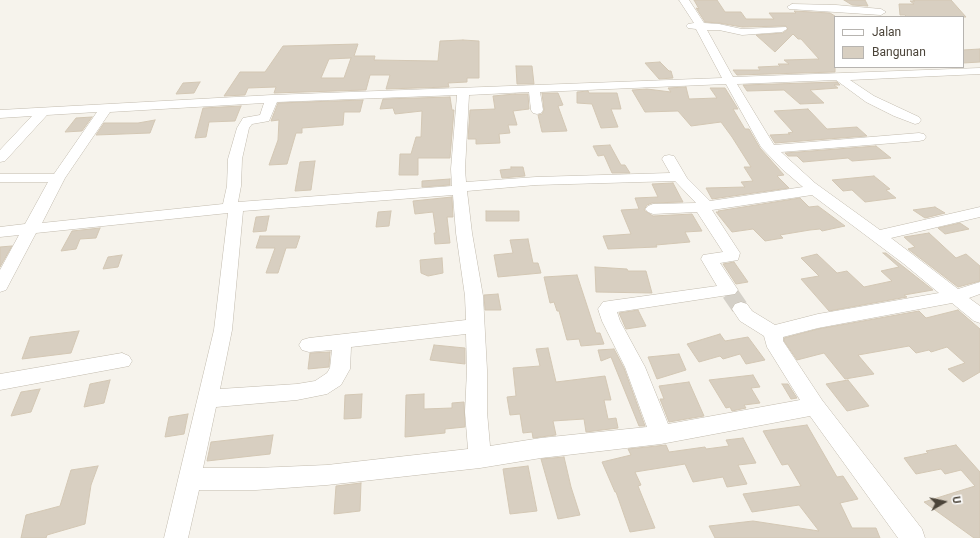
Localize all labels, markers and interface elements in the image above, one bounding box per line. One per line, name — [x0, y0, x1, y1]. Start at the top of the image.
legend — [834, 16, 964, 68]
text: Jalan — [872, 25, 901, 39]
text: Bangunan — [872, 45, 926, 59]
north arrow — [924, 482, 964, 522]
text: U — [949, 495, 963, 505]

